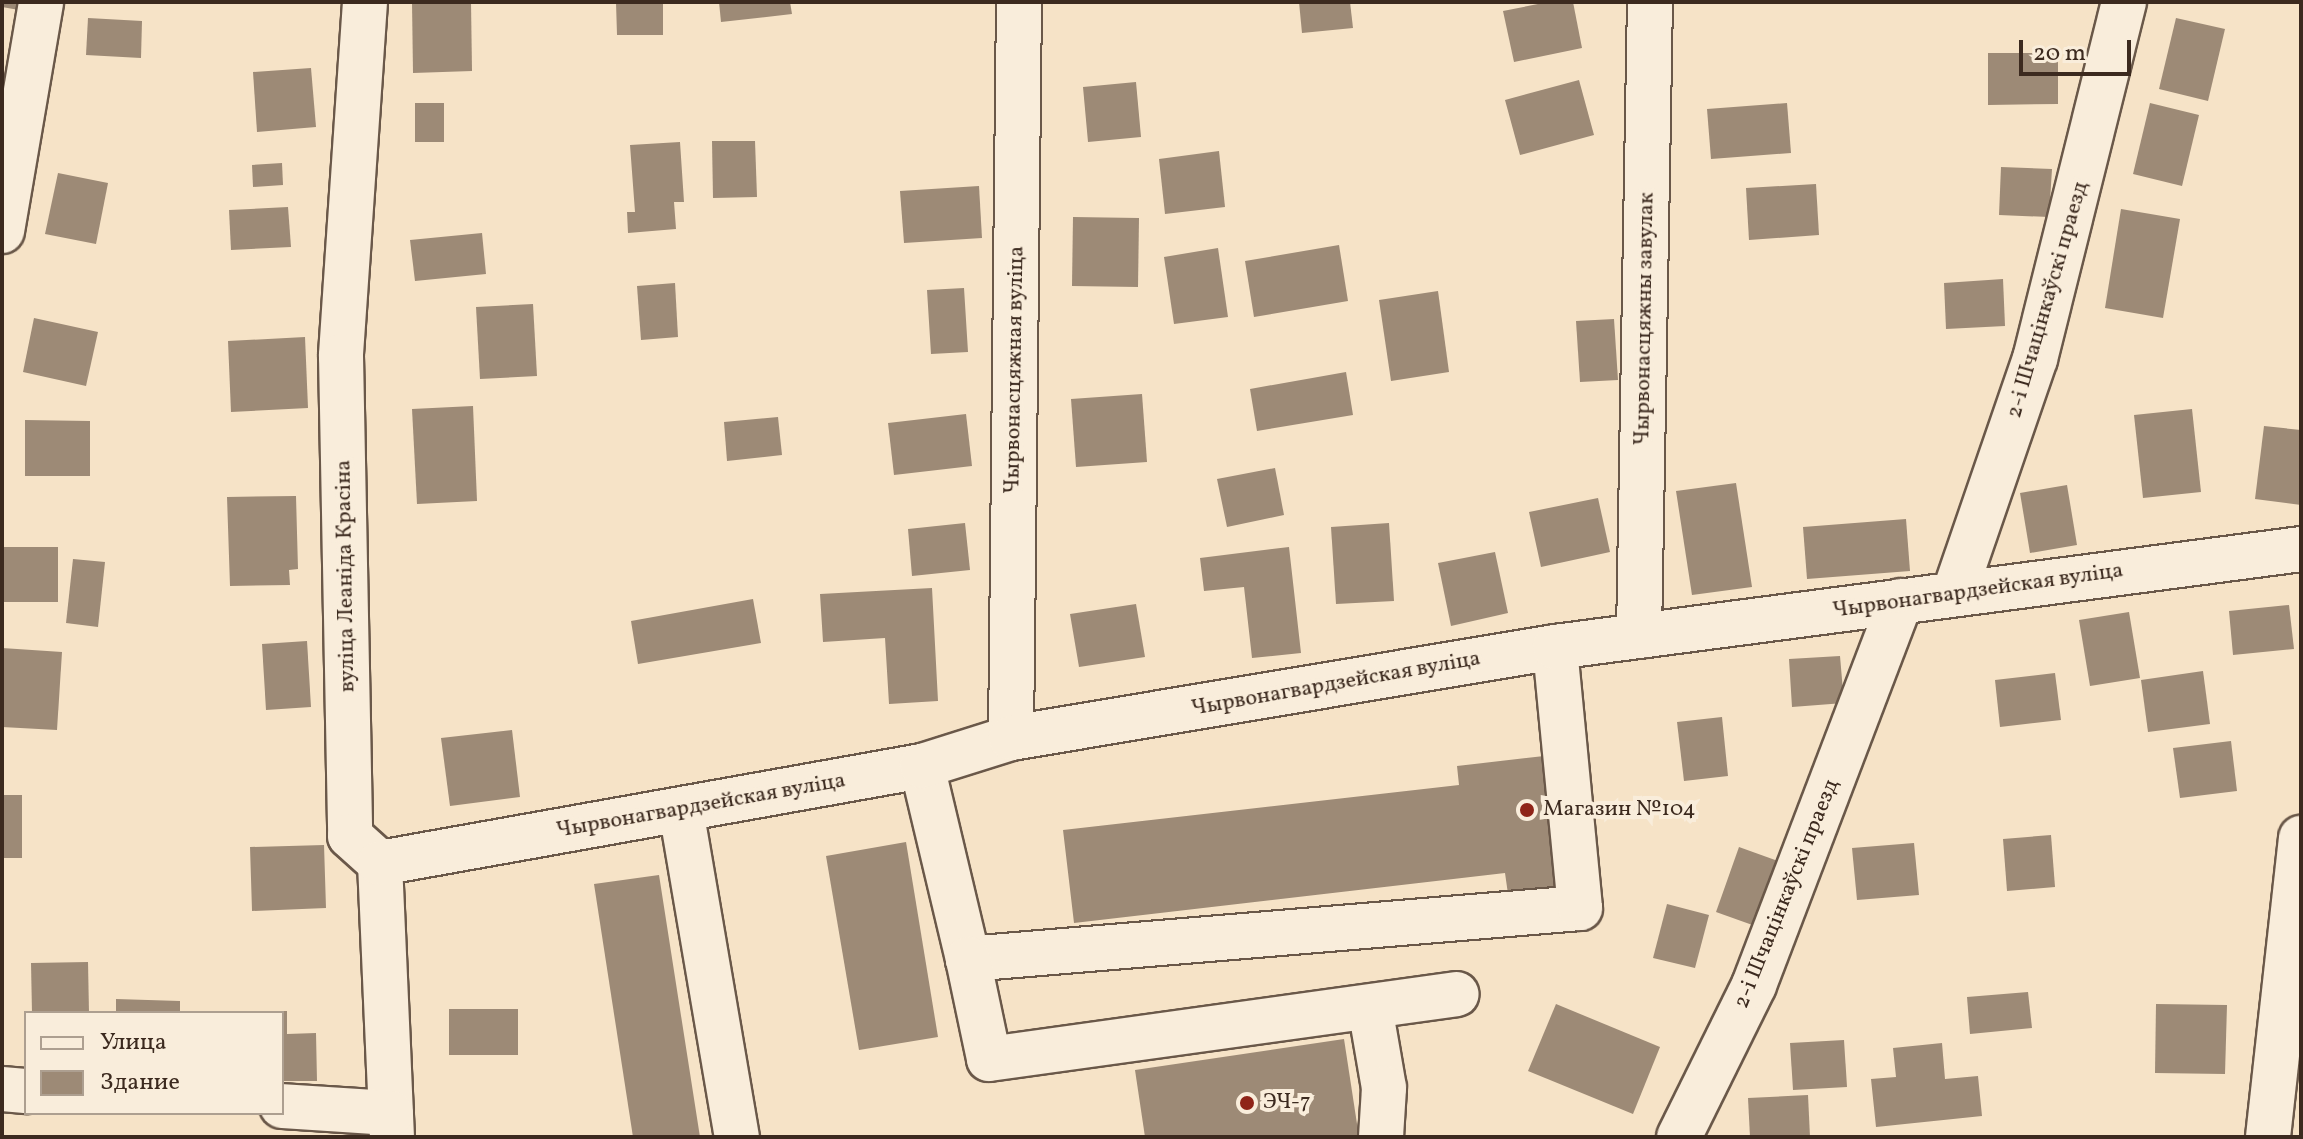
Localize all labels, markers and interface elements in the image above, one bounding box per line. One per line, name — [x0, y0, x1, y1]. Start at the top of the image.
scale bar — [2023, 24, 2135, 74]
text: 20 m — [2033, 37, 2086, 71]
street label: 2-і Шчацінкаўскі праезд — [2002, 179, 2094, 421]
street label: Чырвонасцяжны завулак — [1630, 192, 1660, 446]
street label: Чырвонасцяжная вуліца — [1000, 246, 1030, 494]
street label: вуліца Леаніда Красіна — [331, 460, 361, 692]
street label: Чырвонагвардзейская вуліца — [1831, 558, 2125, 624]
street label: Чырвонагвардзейская вуліца — [1189, 646, 1483, 722]
street label: Чырвонагвардзейская вуліца — [554, 768, 848, 844]
street label: 2-і Шчацінкаўскі праезд — [1729, 776, 1845, 1012]
place label: Магазин №104 — [1543, 797, 1696, 823]
marker: Магазин №104 — [1518, 801, 1536, 819]
legend — [24, 1011, 284, 1115]
text: Улица — [100, 1026, 167, 1060]
text: Здание — [100, 1066, 180, 1100]
place label: ЭЧ-7 — [1263, 1090, 1311, 1116]
marker: ЭЧ-7 — [1238, 1094, 1256, 1112]

